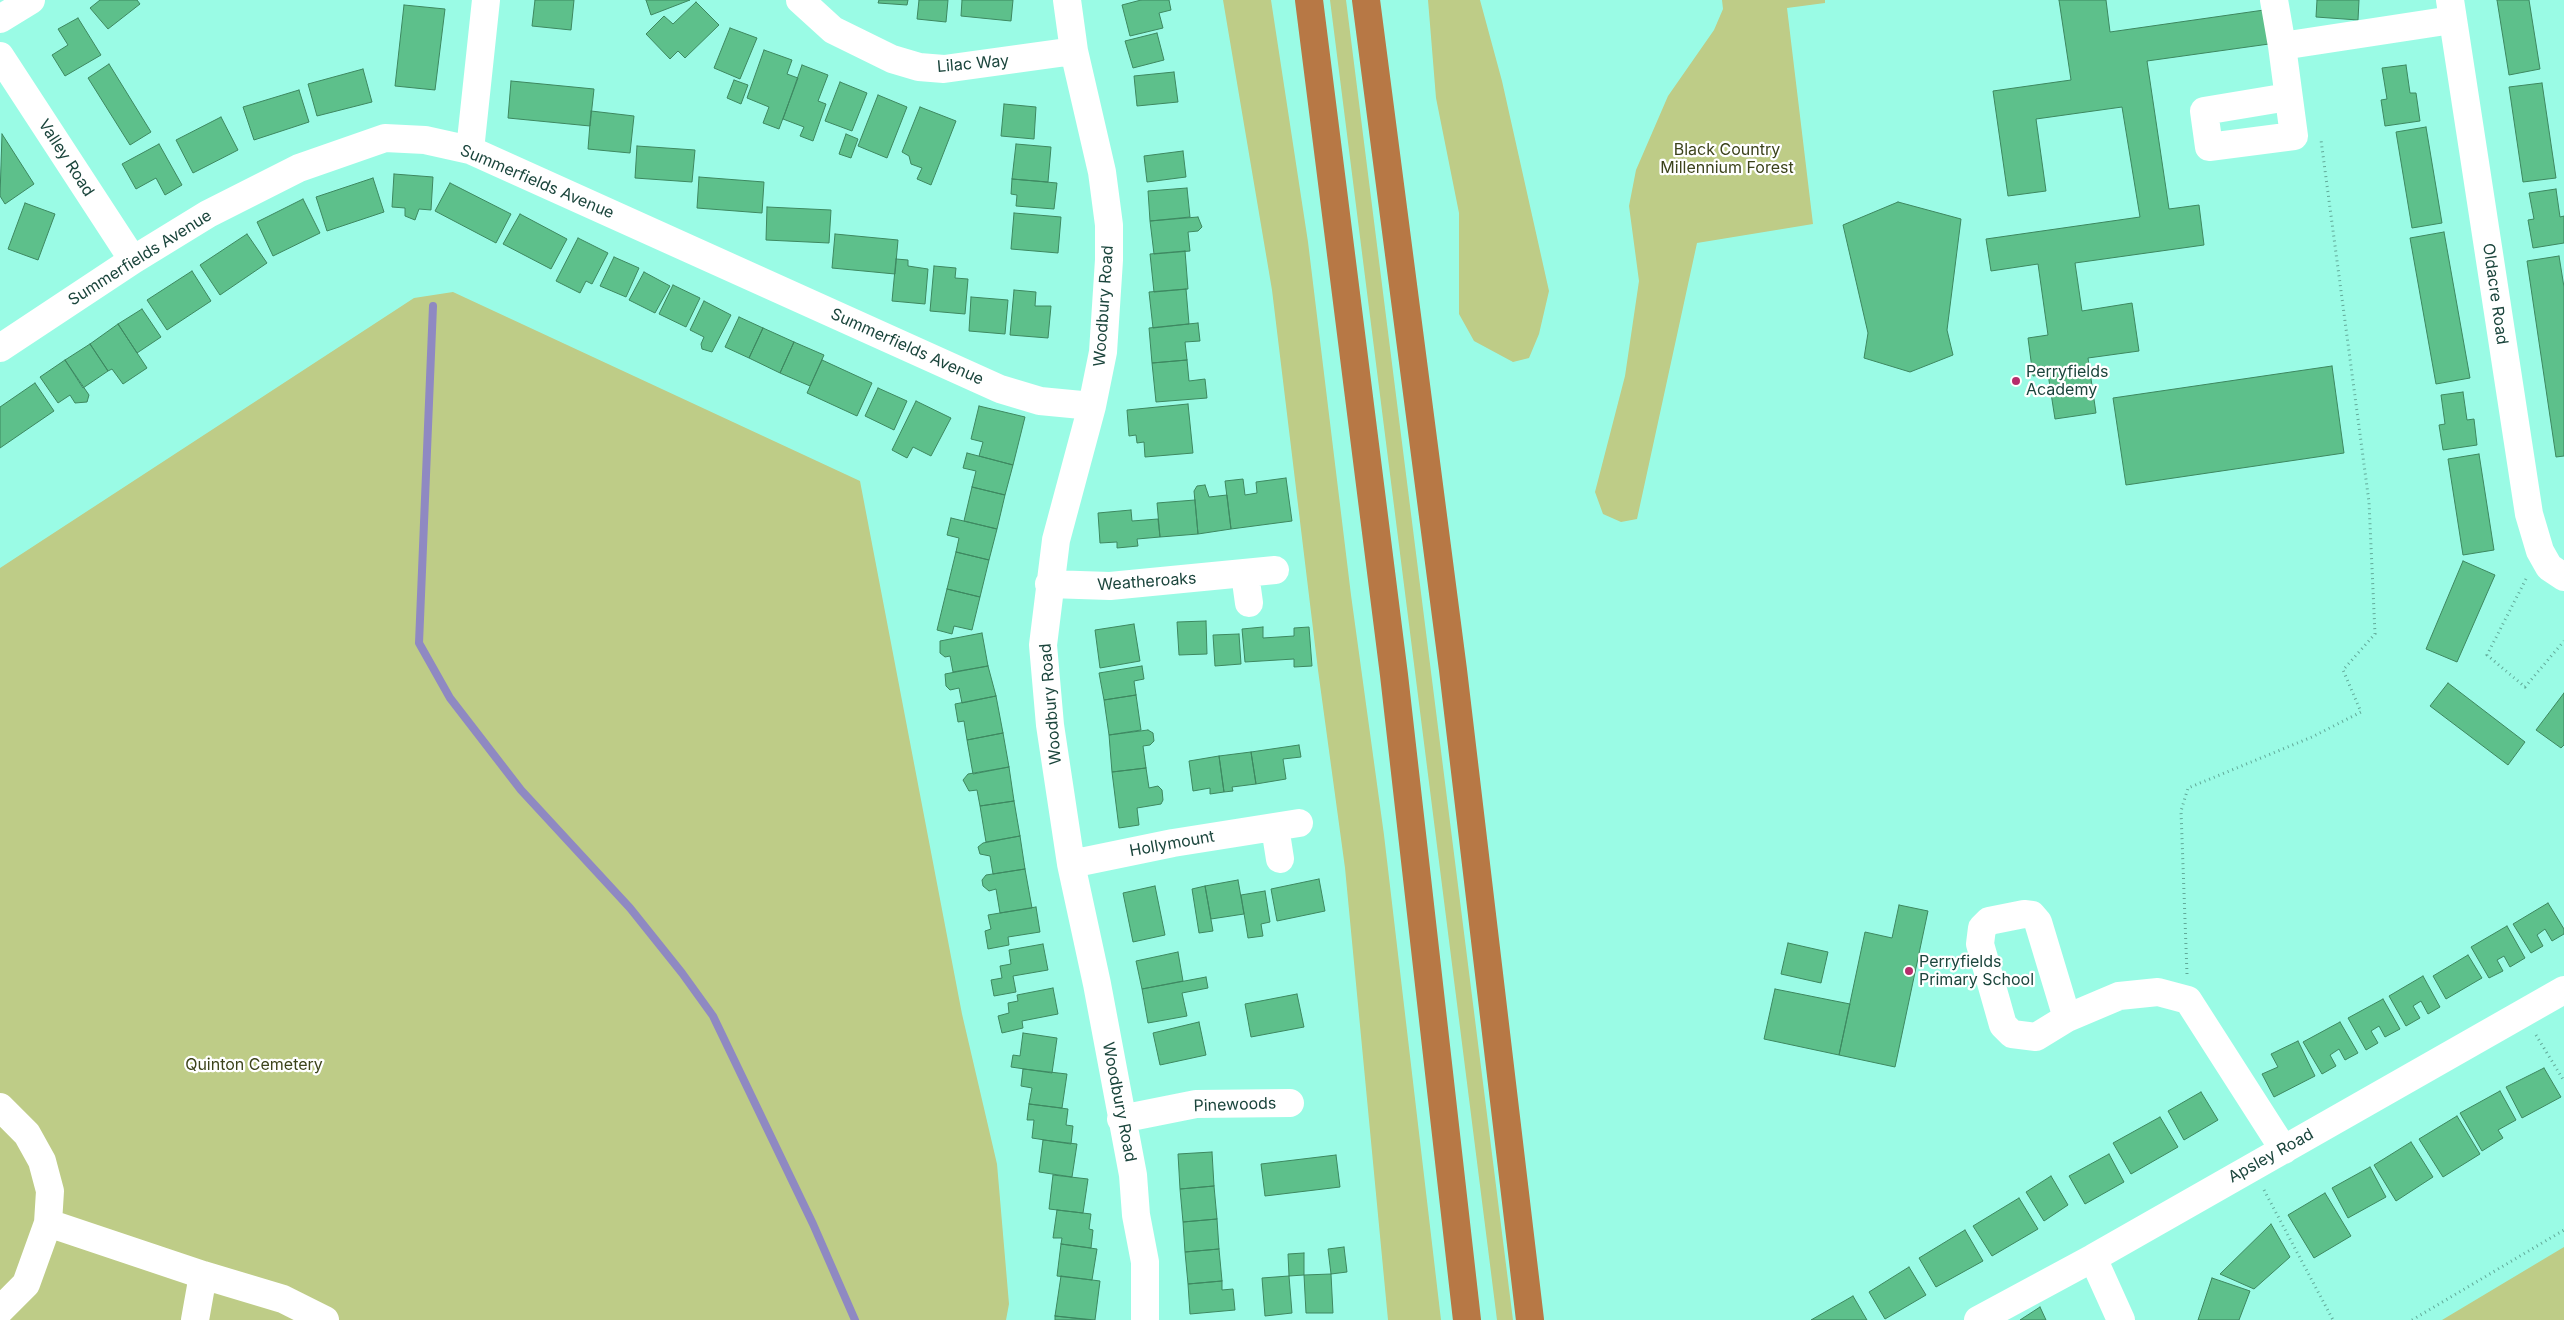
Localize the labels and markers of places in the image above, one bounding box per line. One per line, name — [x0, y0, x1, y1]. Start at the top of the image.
place label: Perryfields Academy — [2026, 362, 2108, 400]
marker: Perryfields Academy — [2010, 375, 2022, 387]
place label: Perryfields Primary School — [1919, 952, 2034, 990]
marker: Perryfields Primary School — [1903, 965, 1915, 977]

